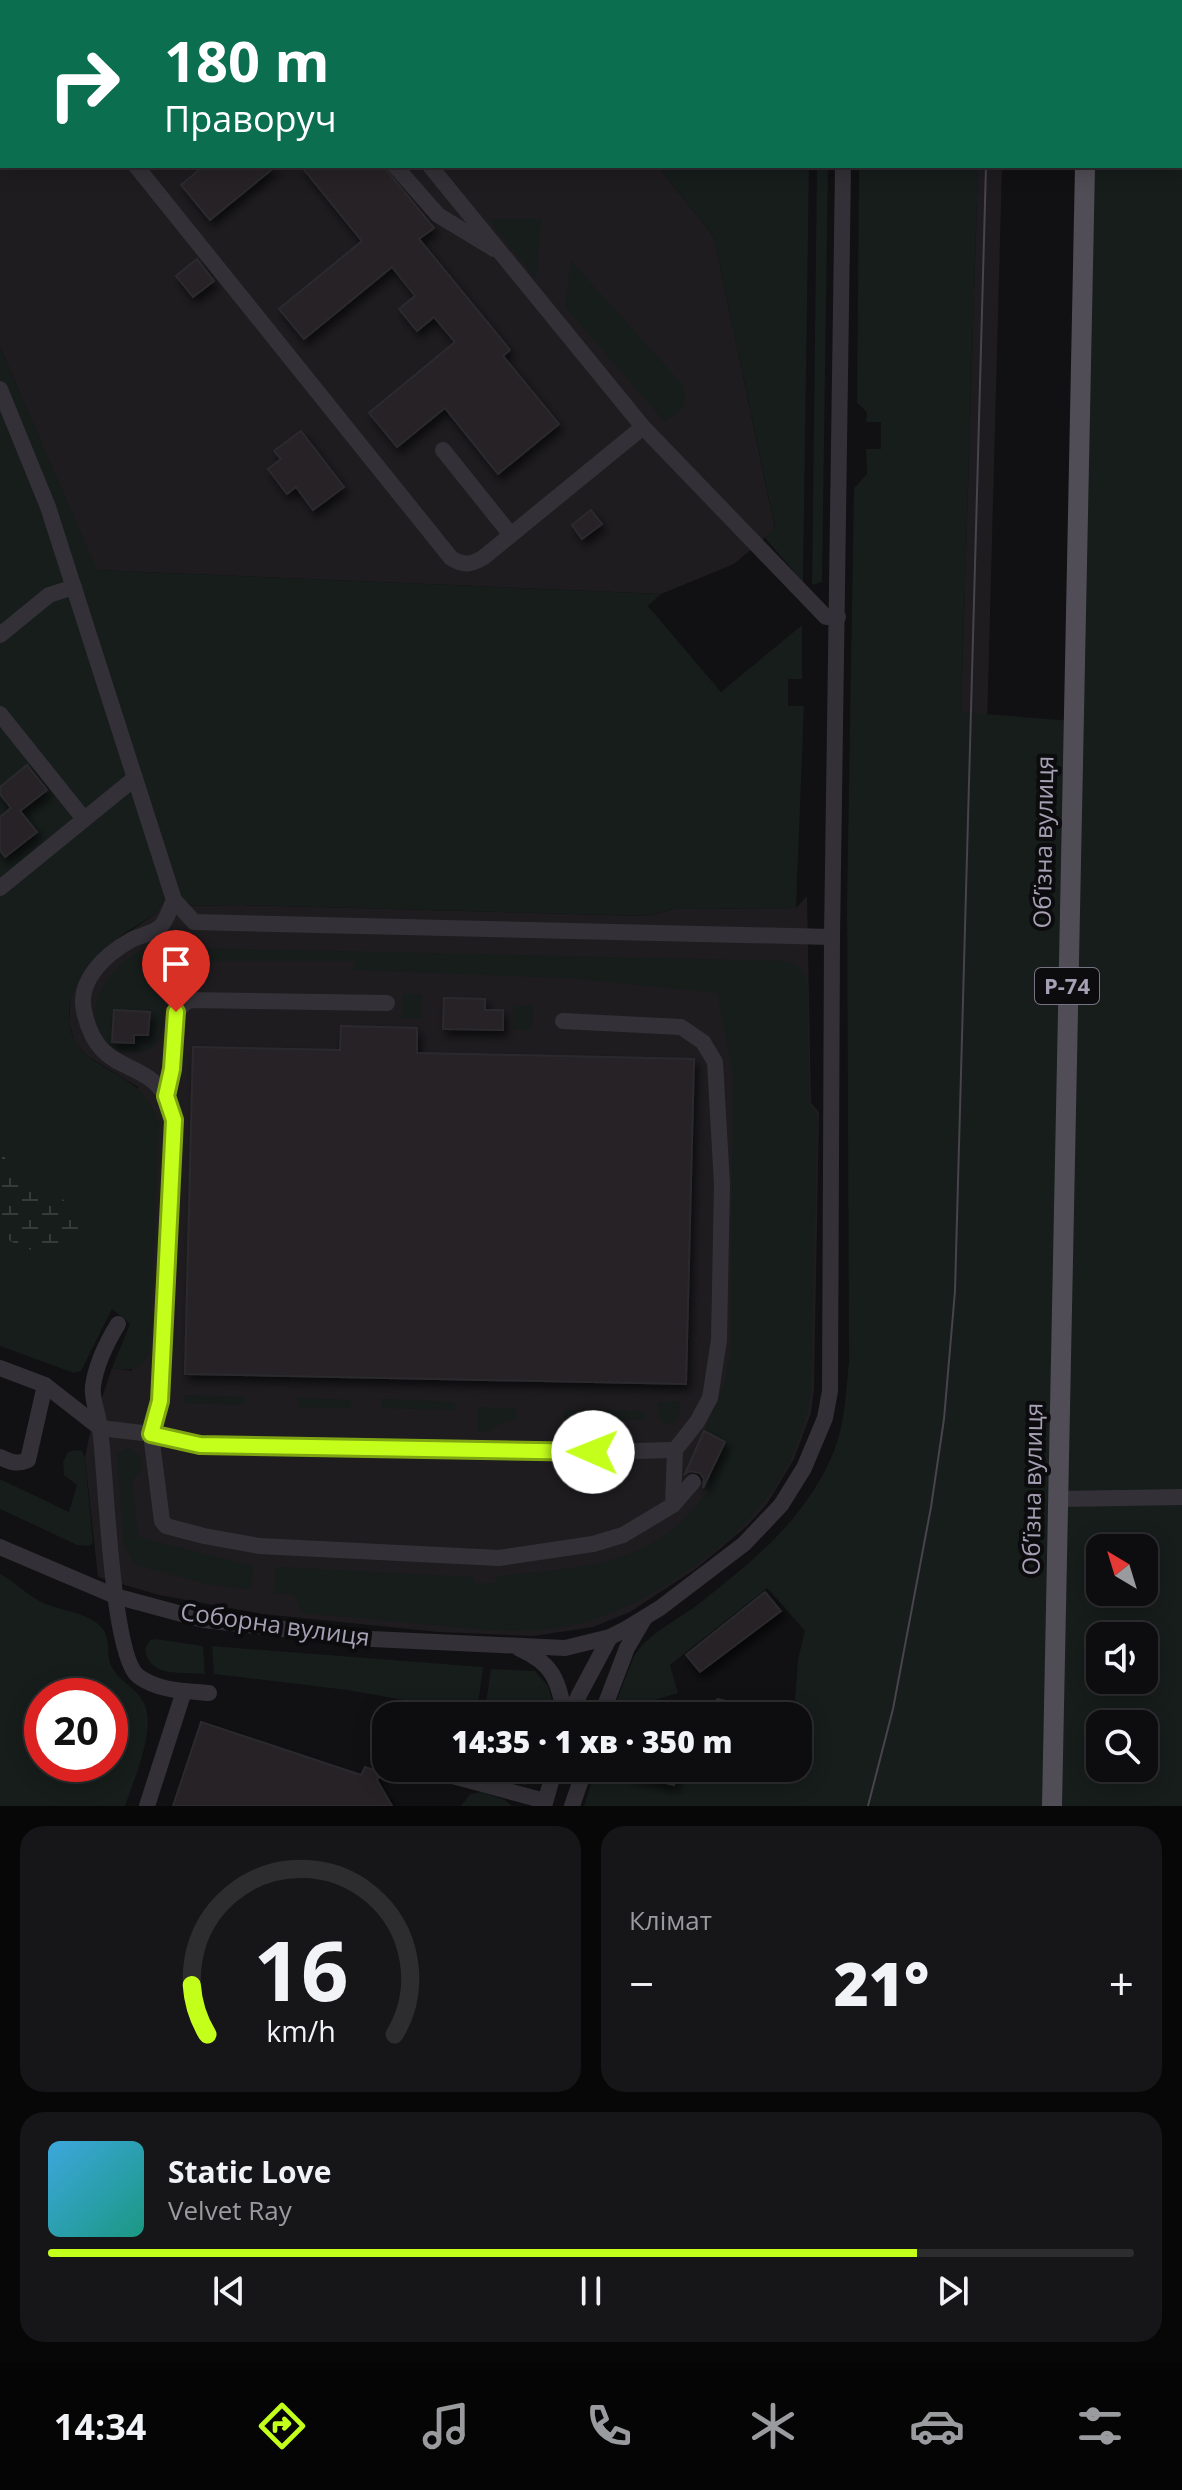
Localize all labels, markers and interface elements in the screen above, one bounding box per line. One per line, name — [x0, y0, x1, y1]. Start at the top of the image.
text: 180 m — [164, 22, 330, 98]
icon: right — [32, 32, 136, 136]
text: Праворуч — [164, 94, 336, 143]
street label: Обʼїзна вулиця — [1024, 755, 1061, 929]
pin — [142, 930, 210, 1012]
icon: arrive — [154, 942, 198, 986]
road number: Р-74 — [1035, 968, 1099, 1004]
street label: Обʼїзна вулиця — [1013, 1402, 1050, 1576]
position arrow — [551, 1410, 635, 1494]
north arrow — [1086, 1534, 1158, 1606]
map controls — [1086, 1534, 1158, 1782]
street label: Соборна вулиця — [178, 1594, 372, 1653]
button: sound — [1086, 1622, 1158, 1694]
speed limit sign: 20 — [24, 1678, 128, 1782]
button: search — [1086, 1710, 1158, 1782]
text: 14:35 · 1 хв · 350 m — [451, 1721, 733, 1762]
text: Клімат — [629, 1902, 712, 1938]
text: 16 — [253, 1912, 348, 2025]
text: 21° — [834, 1942, 929, 2024]
text: − — [629, 1953, 654, 2013]
text: + — [1109, 1953, 1134, 2013]
text: km/h — [266, 2011, 335, 2050]
text: Static Love — [168, 2151, 331, 2192]
text: Velvet Ray — [168, 2192, 292, 2228]
icon: previous — [207, 2269, 251, 2313]
icon: pause — [569, 2269, 613, 2313]
icon: next — [931, 2269, 975, 2313]
icon: directions — [254, 2398, 310, 2454]
icon: music — [418, 2398, 474, 2454]
icon: phone — [581, 2398, 637, 2454]
icon: climate — [745, 2398, 801, 2454]
icon: car — [909, 2398, 965, 2454]
icon: filters — [1072, 2398, 1128, 2454]
text: 14:34 — [54, 2402, 146, 2451]

